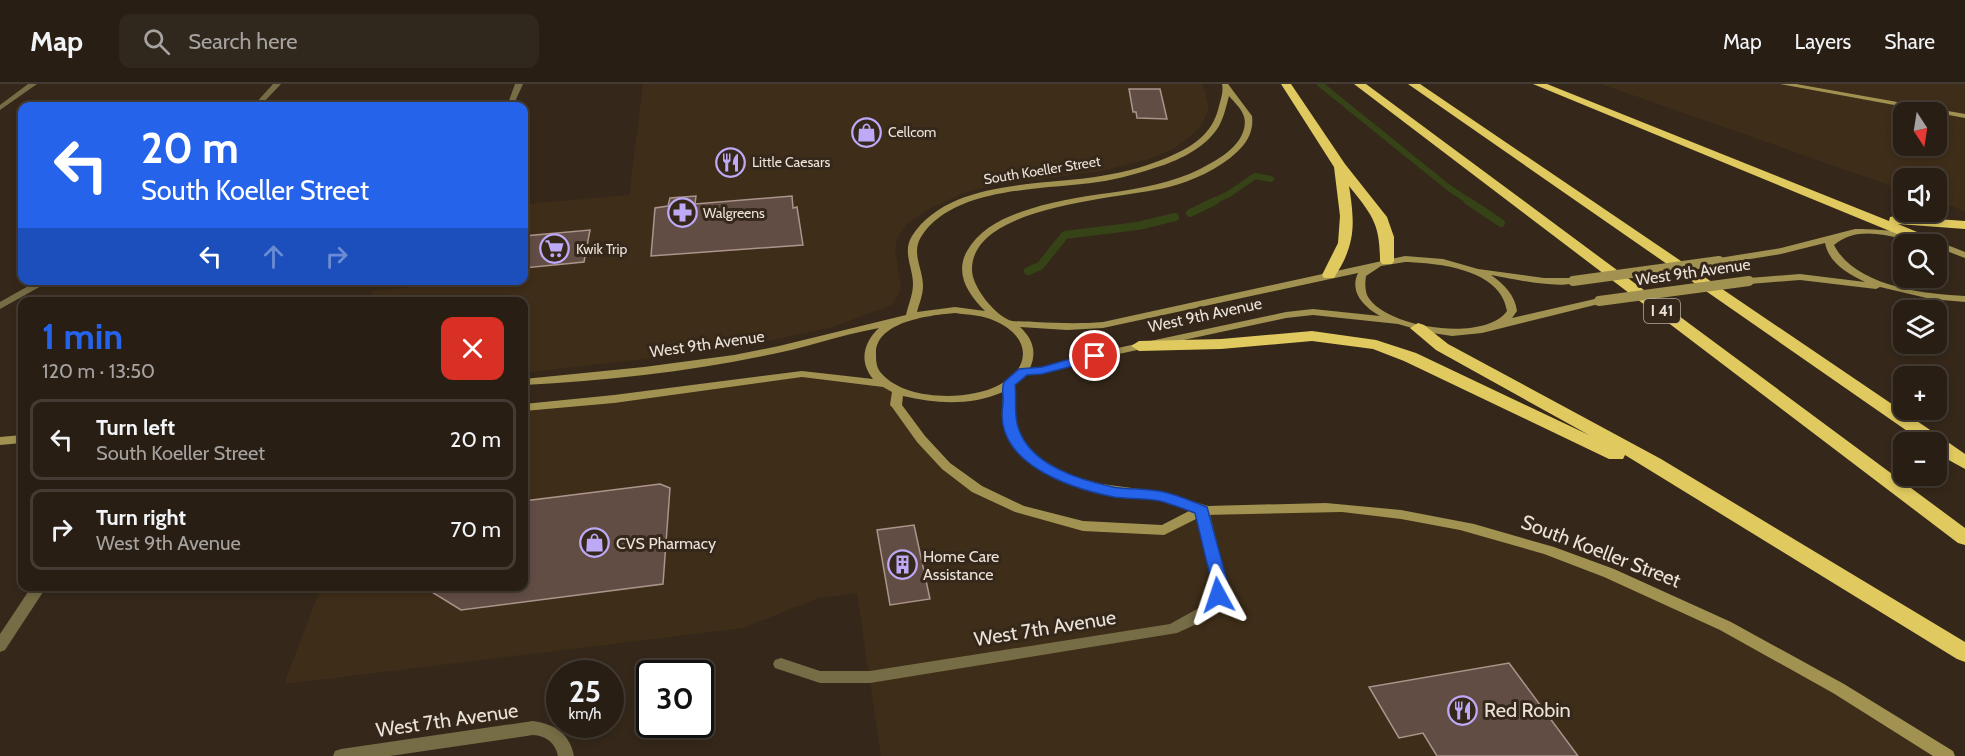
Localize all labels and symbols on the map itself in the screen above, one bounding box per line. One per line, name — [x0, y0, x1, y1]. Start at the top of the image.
north arrow — [1893, 102, 1947, 156]
shop icon: Cellcom — [851, 116, 883, 148]
place label: Cellcom — [888, 123, 936, 141]
restaurant icon: Little Caesars — [715, 146, 747, 178]
street label: South Koeller Street — [982, 152, 1102, 188]
place label: Little Caesars — [752, 153, 830, 171]
pharmacy icon: Walgreens — [666, 197, 698, 229]
place label: Walgreens — [703, 204, 765, 222]
supermarket icon: Kwik Trip — [539, 233, 571, 265]
place label: Kwik Trip — [576, 240, 627, 258]
street label: West 9th Avenue — [1634, 255, 1752, 289]
street label: West 9th Avenue — [1146, 294, 1264, 336]
road number: I 41 — [1644, 299, 1680, 323]
street label: West 9th Avenue — [648, 327, 766, 361]
pin — [1069, 330, 1120, 381]
street label: South Koeller Street — [1518, 510, 1684, 593]
shop icon: CVS Pharmacy — [579, 527, 611, 559]
place label: CVS Pharmacy — [616, 534, 716, 553]
place label: Home Care Assistance — [923, 547, 999, 584]
building icon: Home Care Assistance — [886, 549, 918, 581]
position arrow — [1186, 563, 1250, 627]
street label: West 7th Avenue — [972, 605, 1118, 651]
speed limit sign: 30 — [636, 660, 714, 738]
restaurant icon: Red Robin — [1447, 694, 1479, 726]
street label: West 7th Avenue — [374, 698, 520, 742]
place label: Red Robin — [1484, 698, 1571, 722]

